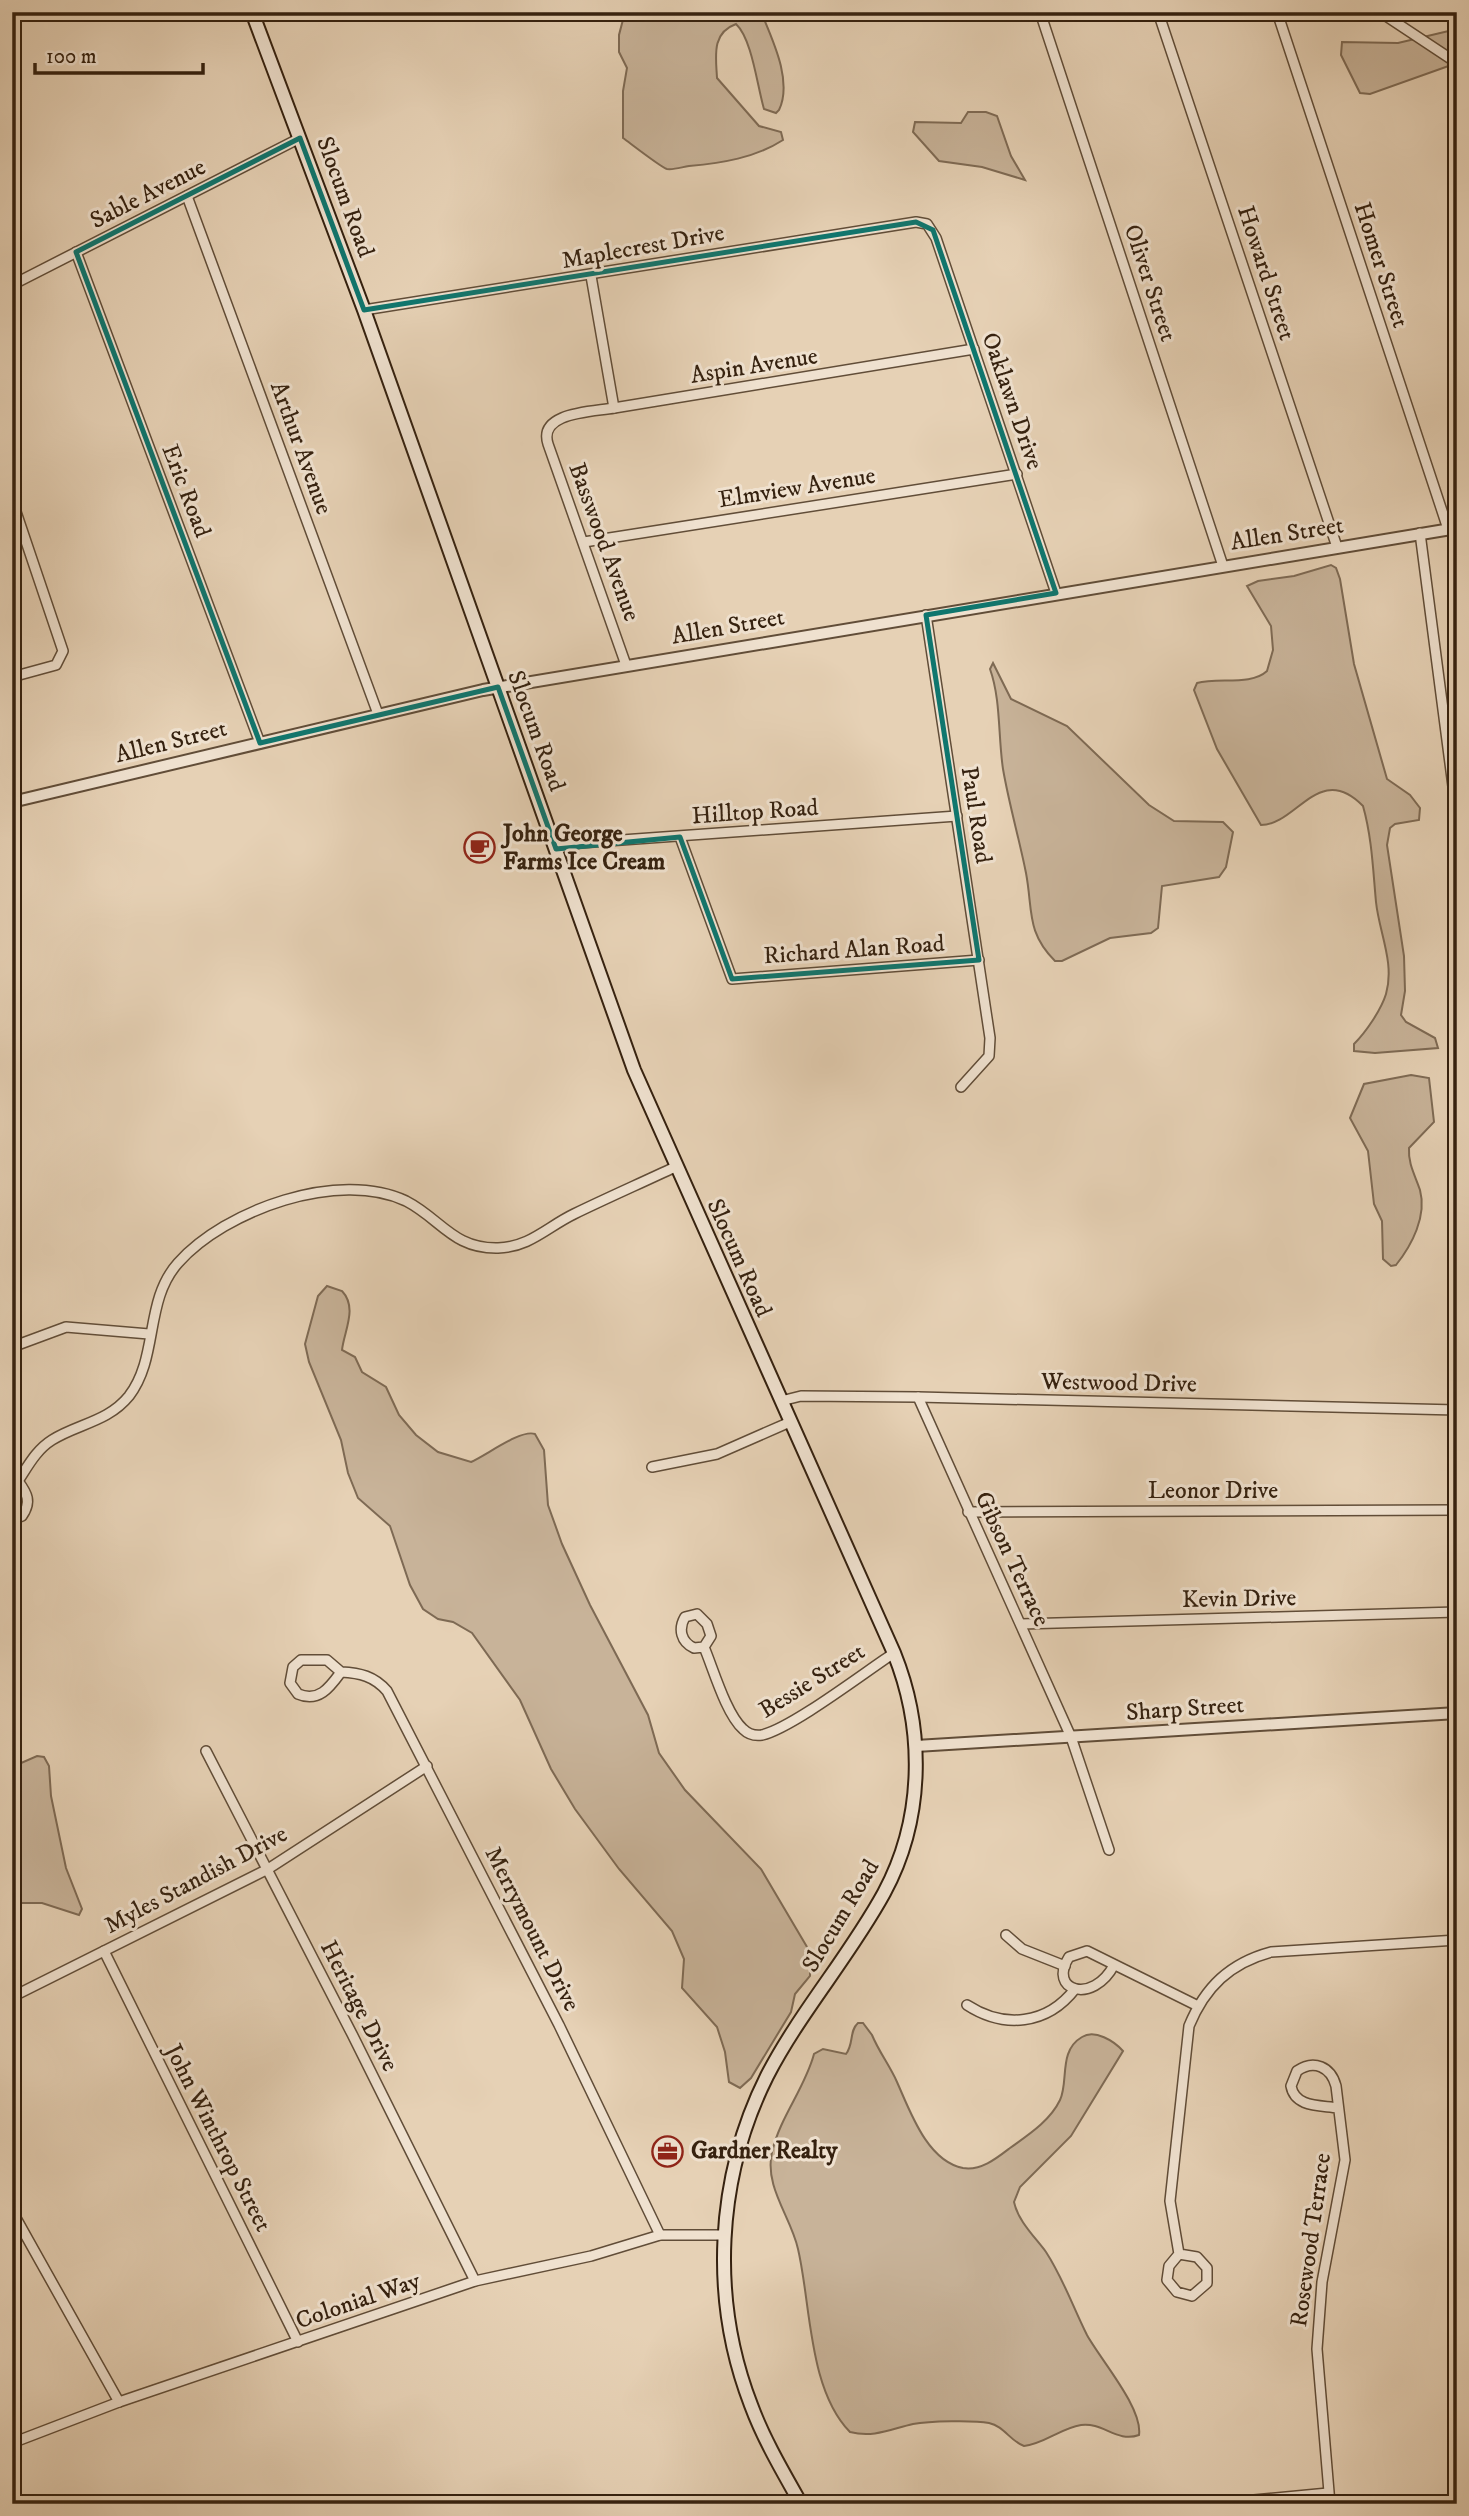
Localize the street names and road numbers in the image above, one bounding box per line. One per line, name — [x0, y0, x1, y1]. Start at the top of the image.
street label: Slocum Road — [309, 133, 381, 261]
street label: Sable Avenue — [85, 152, 211, 236]
street label: Homer Street — [1347, 198, 1415, 332]
street label: Howard Street — [1230, 202, 1302, 344]
street label: Maplecrest Drive — [559, 218, 727, 276]
street label: Oliver Street — [1117, 221, 1183, 346]
street label: Oaklawn Drive — [975, 329, 1049, 473]
street label: Aspin Avenue — [688, 341, 820, 391]
street label: Arthur Avenue — [263, 377, 339, 519]
street label: Eric Road — [155, 440, 217, 542]
street label: Basswood Avenue — [561, 459, 647, 625]
street label: Elmview Avenue — [716, 461, 878, 515]
street label: Allen Street — [1228, 510, 1346, 558]
street label: Allen Street — [669, 602, 787, 652]
street label: Slocum Road — [500, 667, 572, 795]
street label: Allen Street — [112, 714, 230, 770]
street label: Paul Road — [954, 764, 998, 866]
street label: Hilltop Road — [691, 793, 819, 831]
street label: Richard Alan Road — [763, 929, 945, 971]
street label: Slocum Road — [700, 1194, 778, 1322]
street label: Westwood Drive — [1040, 1367, 1197, 1399]
street label: Leonor Drive — [1148, 1476, 1278, 1506]
street label: Gibson Terrace — [968, 1487, 1056, 1631]
street label: Kevin Drive — [1182, 1583, 1297, 1615]
street label: Bessie Street — [754, 1637, 871, 1725]
street label: Sharp Street — [1125, 1690, 1245, 1728]
street label: Myles Standish Drive — [99, 1819, 293, 1941]
street label: Merrymount Drive — [478, 1842, 586, 2016]
street label: Slocum Road — [796, 1854, 886, 1978]
street label: Heritage Drive — [313, 1936, 405, 2076]
street label: John Winthrop Street — [157, 2037, 278, 2237]
street label: Rosewood Terrace — [1284, 2151, 1338, 2329]
street label: Colonial Way — [292, 2266, 425, 2336]

